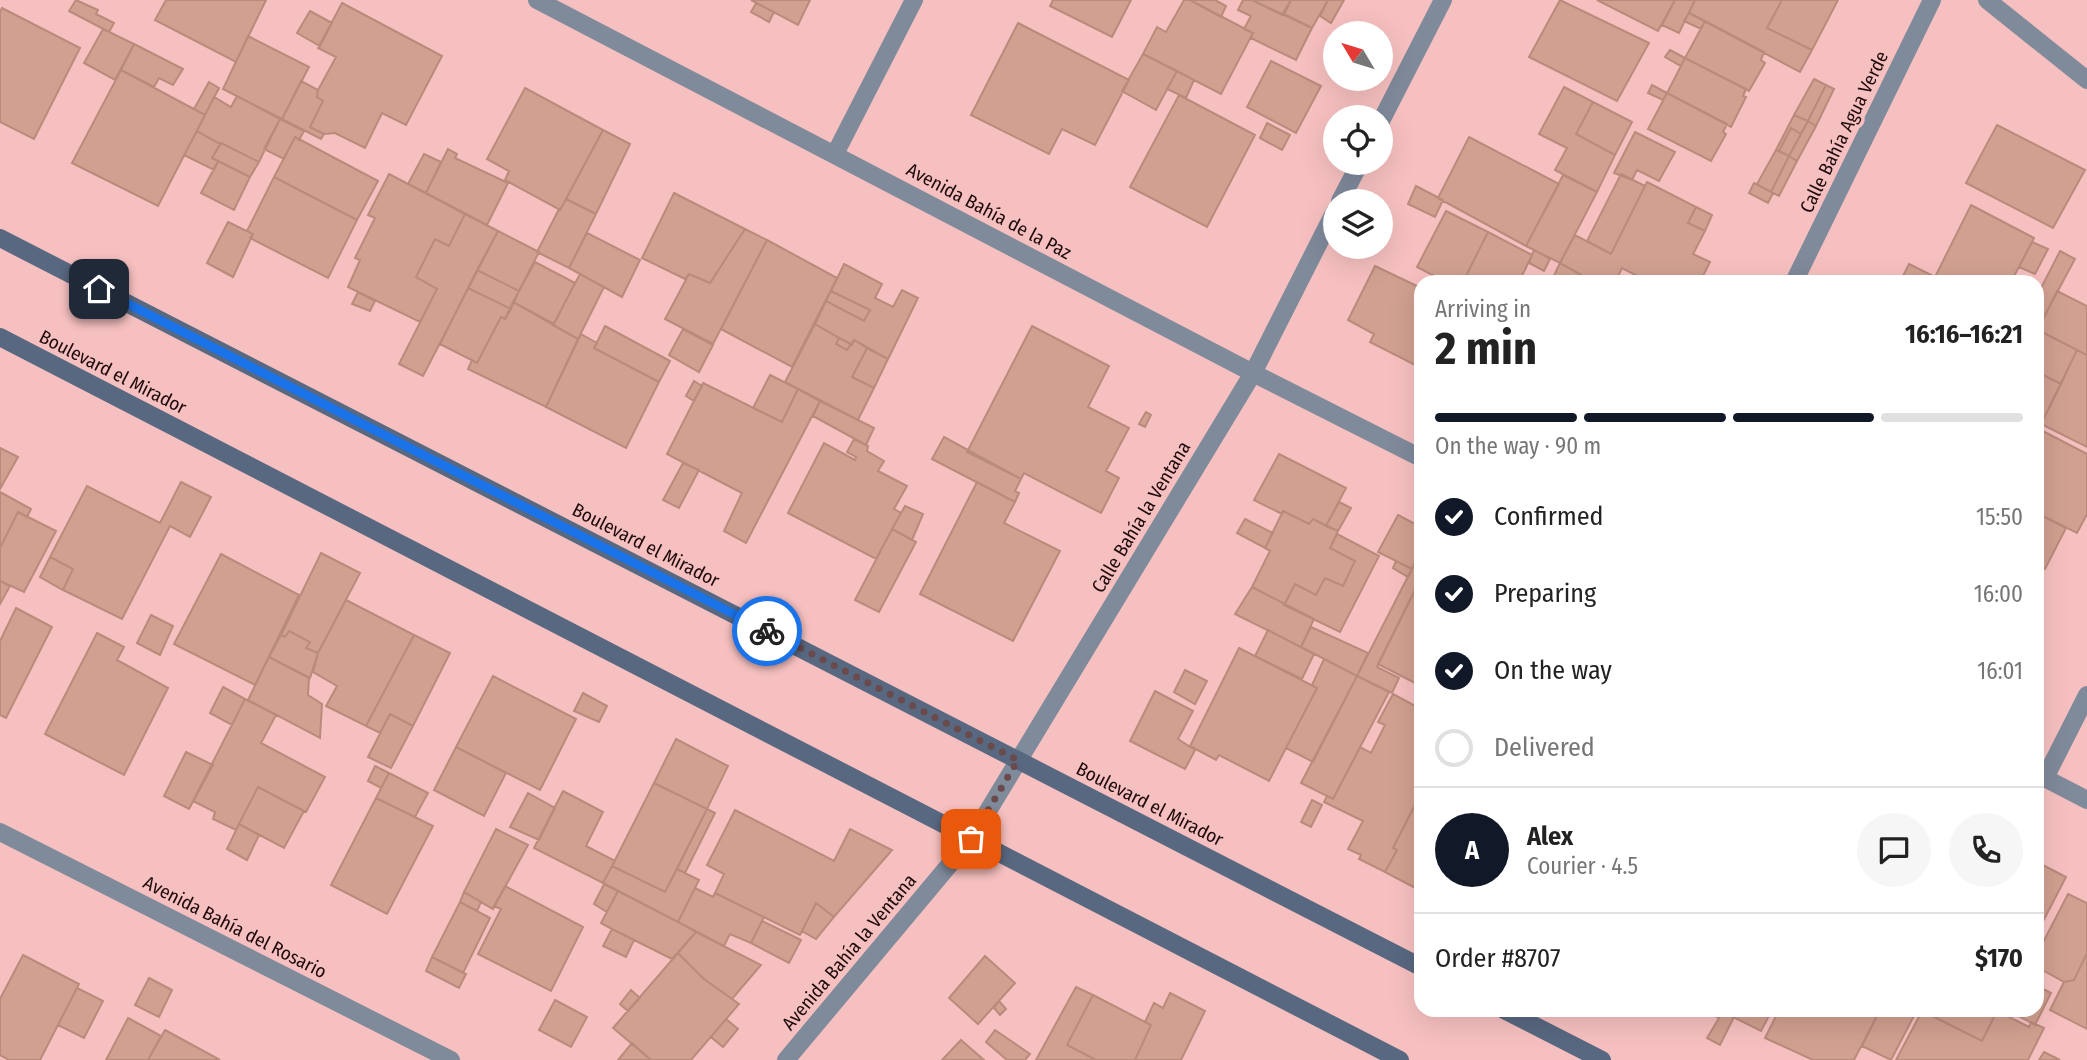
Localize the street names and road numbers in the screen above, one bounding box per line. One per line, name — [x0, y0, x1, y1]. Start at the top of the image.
street label: Calle Bahía Agua Verde — [1795, 47, 1893, 217]
street label: Avenida Bahía de la Paz — [903, 158, 1076, 264]
street label: Boulevard el Mirador — [36, 325, 191, 419]
street label: Calle Bahía la Ventana — [1087, 437, 1195, 597]
street label: Boulevard el Mirador — [569, 498, 724, 592]
street label: Boulevard el Mirador — [1073, 757, 1228, 851]
street label: Avenida Bahía la Ventana — [777, 869, 921, 1035]
street label: Avenida Bahía del Rosario — [140, 871, 330, 983]

